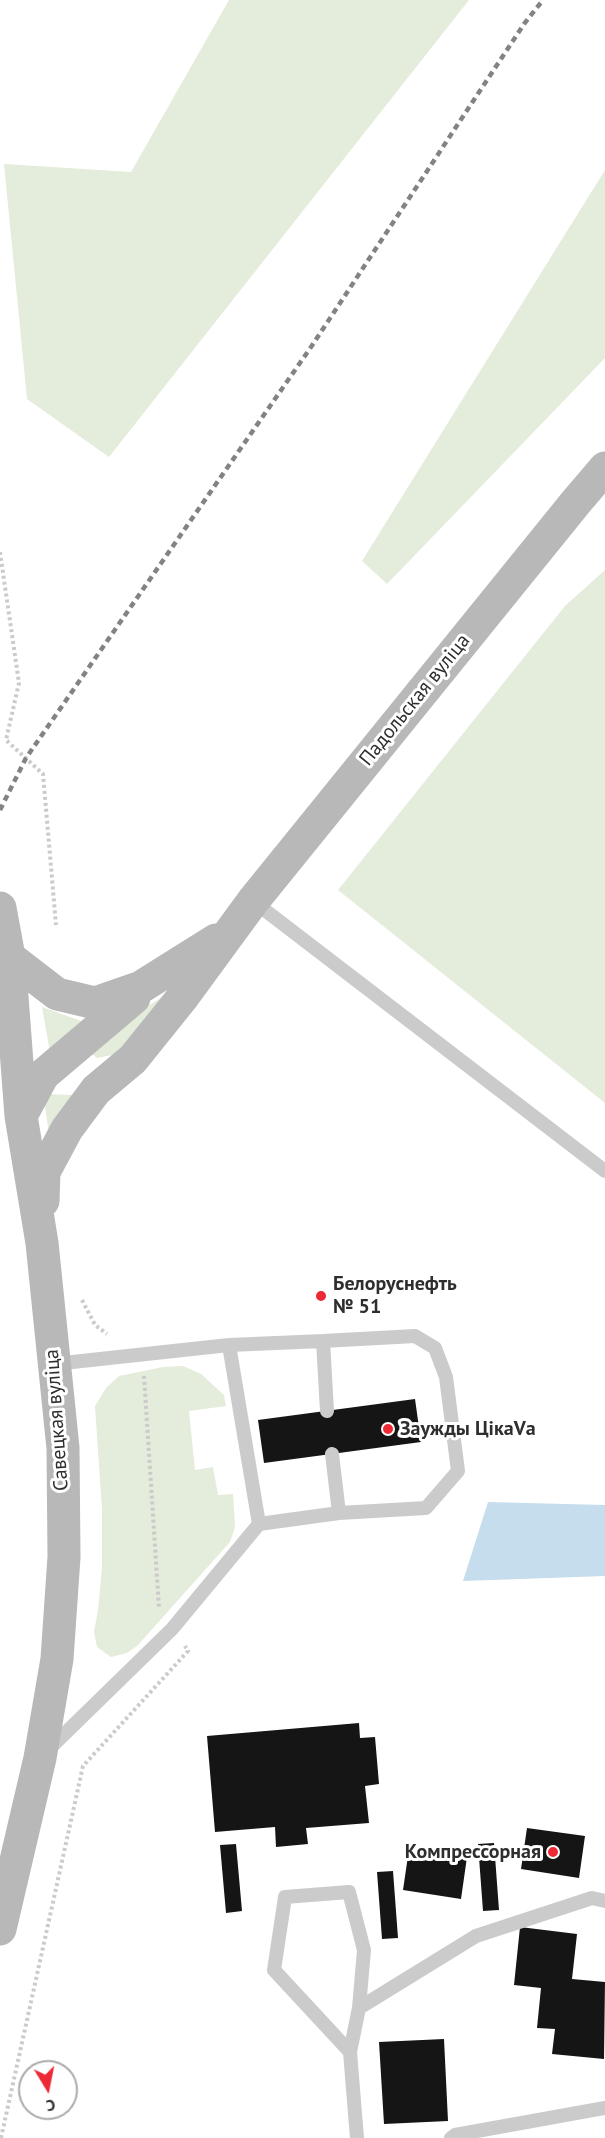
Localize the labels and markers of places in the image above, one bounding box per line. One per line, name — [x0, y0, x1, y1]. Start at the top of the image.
place label: Белоруснефть № 51 — [333, 1272, 457, 1319]
marker: Белоруснефть № 51 — [314, 1289, 328, 1303]
place label: Заужды ЦікаVа — [400, 1417, 536, 1441]
marker: Заужды ЦікаVа — [381, 1422, 395, 1436]
place label: Компрессорная — [405, 1840, 541, 1864]
marker: Компрессорная — [546, 1845, 560, 1859]

